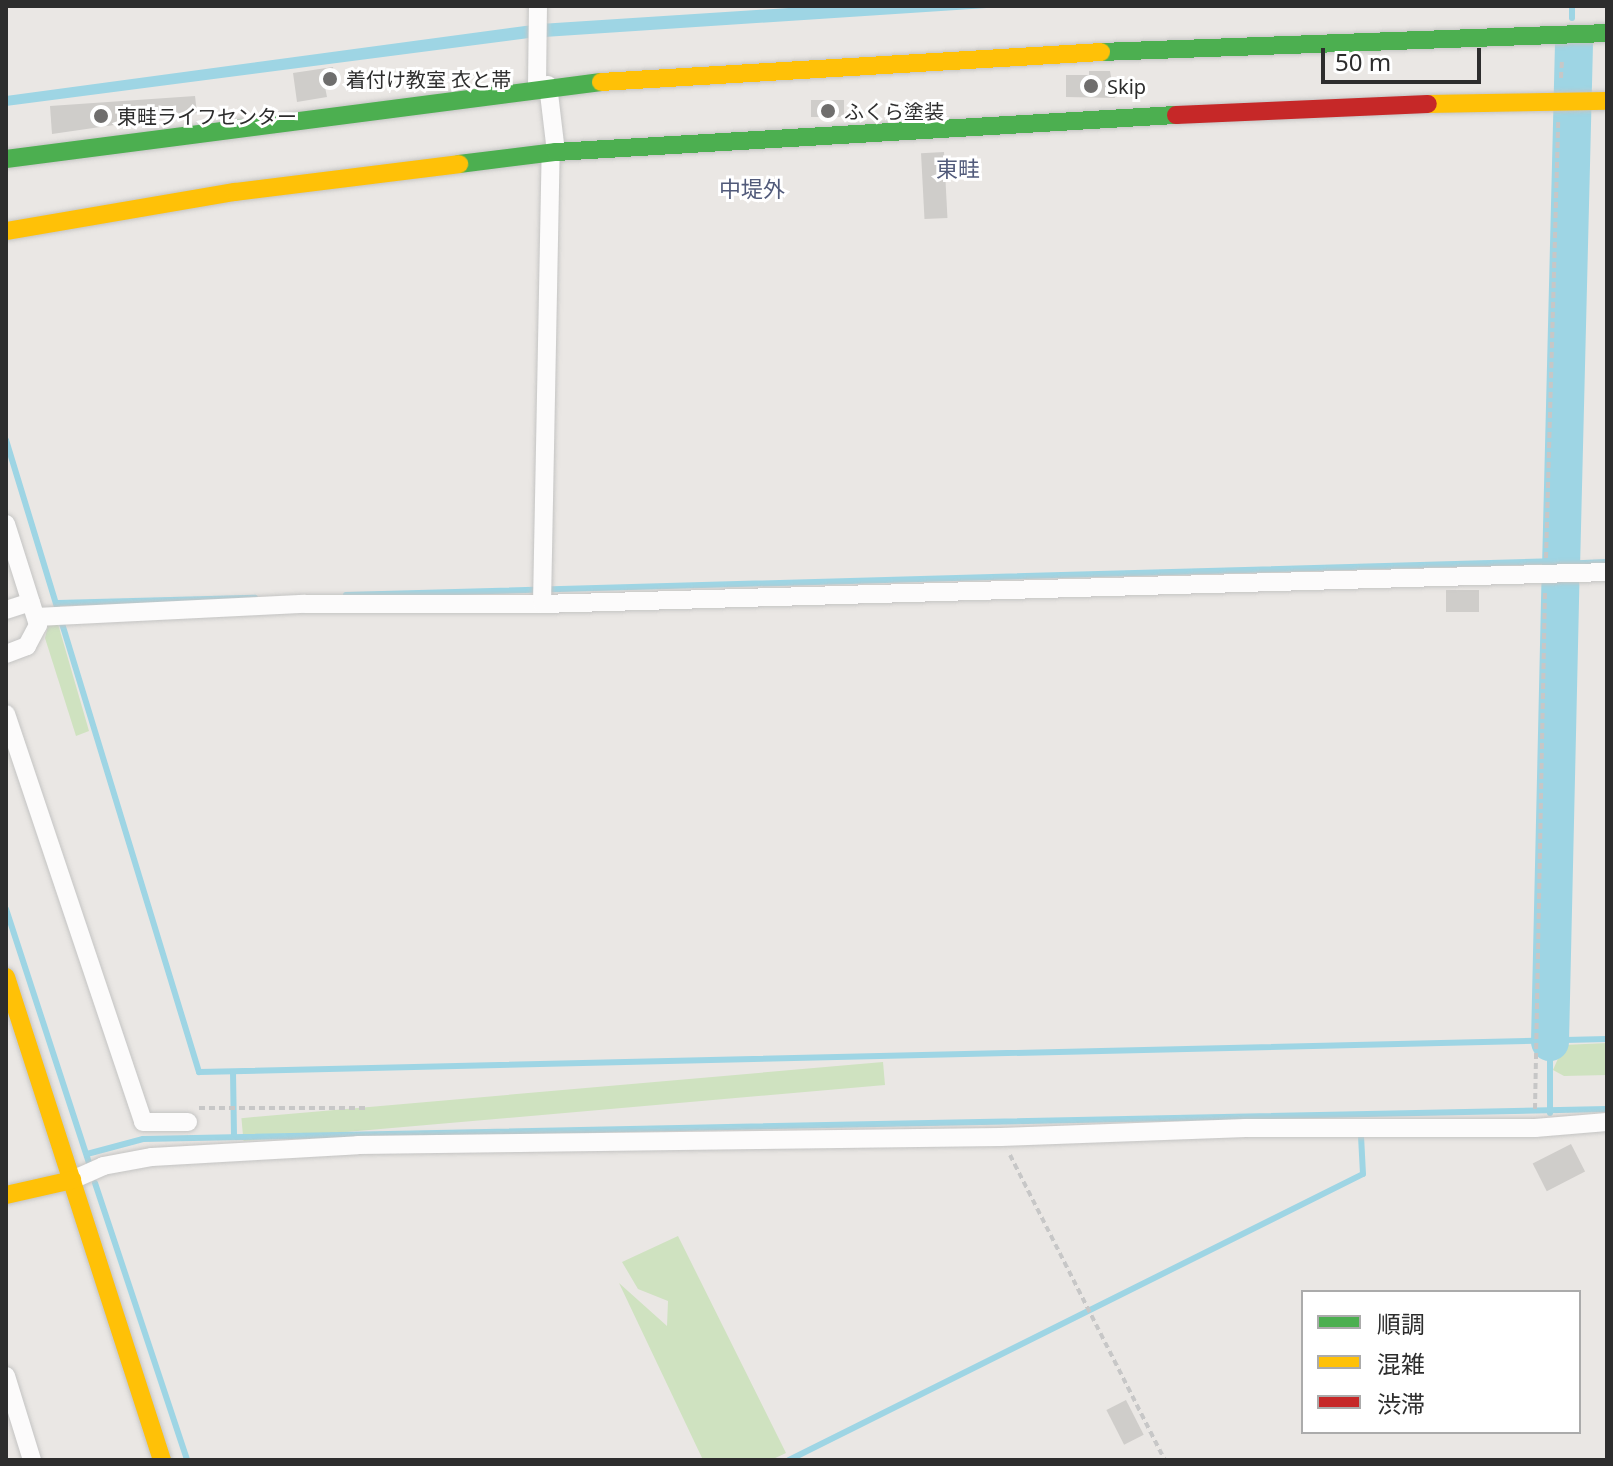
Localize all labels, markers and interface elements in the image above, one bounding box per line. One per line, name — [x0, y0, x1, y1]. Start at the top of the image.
scale bar — [1325, 32, 1485, 82]
text: 50 m — [1335, 45, 1391, 78]
place label: 着付け教室 衣と帯 — [346, 67, 511, 91]
marker: 着付け教室 衣と帯 — [321, 70, 339, 88]
place label: Skip — [1107, 74, 1146, 98]
marker: Skip — [1082, 77, 1100, 95]
place label: ふくら塗装 — [844, 99, 944, 123]
marker: ふくら塗装 — [819, 102, 837, 120]
place label: 東畦ライフセンター — [117, 104, 297, 128]
marker: 東畦ライフセンター — [92, 107, 110, 125]
district label: 東畦 — [936, 156, 980, 182]
district label: 中堤外 — [719, 176, 785, 202]
legend — [1301, 1290, 1581, 1434]
text: 順調 — [1377, 1307, 1425, 1340]
text: 混雑 — [1377, 1347, 1425, 1380]
text: 渋滞 — [1377, 1387, 1425, 1420]

